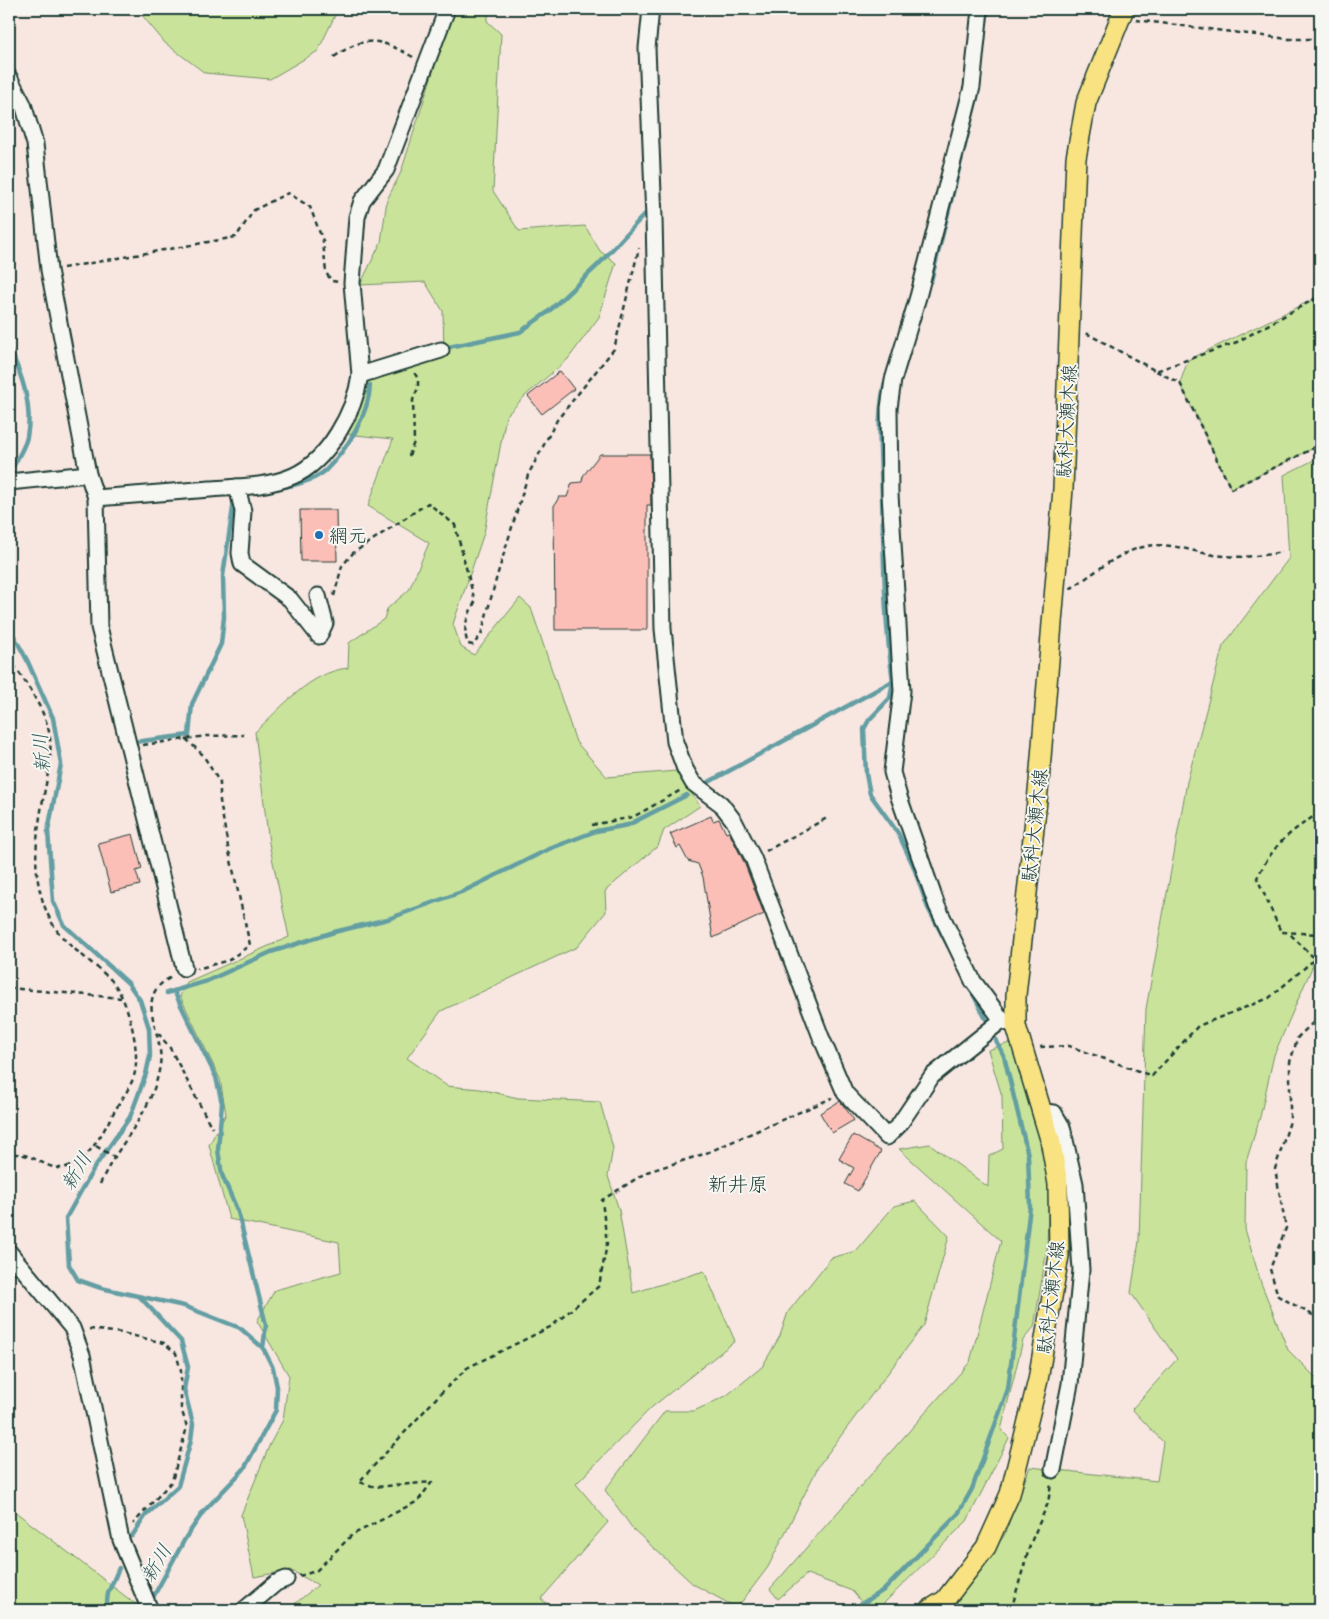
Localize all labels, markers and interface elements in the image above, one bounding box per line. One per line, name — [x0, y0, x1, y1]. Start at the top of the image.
street label: 駄科大瀬木線 — [1052, 363, 1081, 479]
place label: 網元 — [329, 524, 367, 547]
marker: 網元 — [313, 529, 325, 541]
water label: 新川 — [28, 732, 54, 774]
street label: 駄科大瀬木線 — [1017, 767, 1052, 883]
water label: 新川 — [55, 1148, 97, 1194]
district label: 新井原 — [708, 1172, 768, 1196]
street label: 駄科大瀬木線 — [1032, 1239, 1069, 1355]
water label: 新川 — [135, 1540, 177, 1586]

